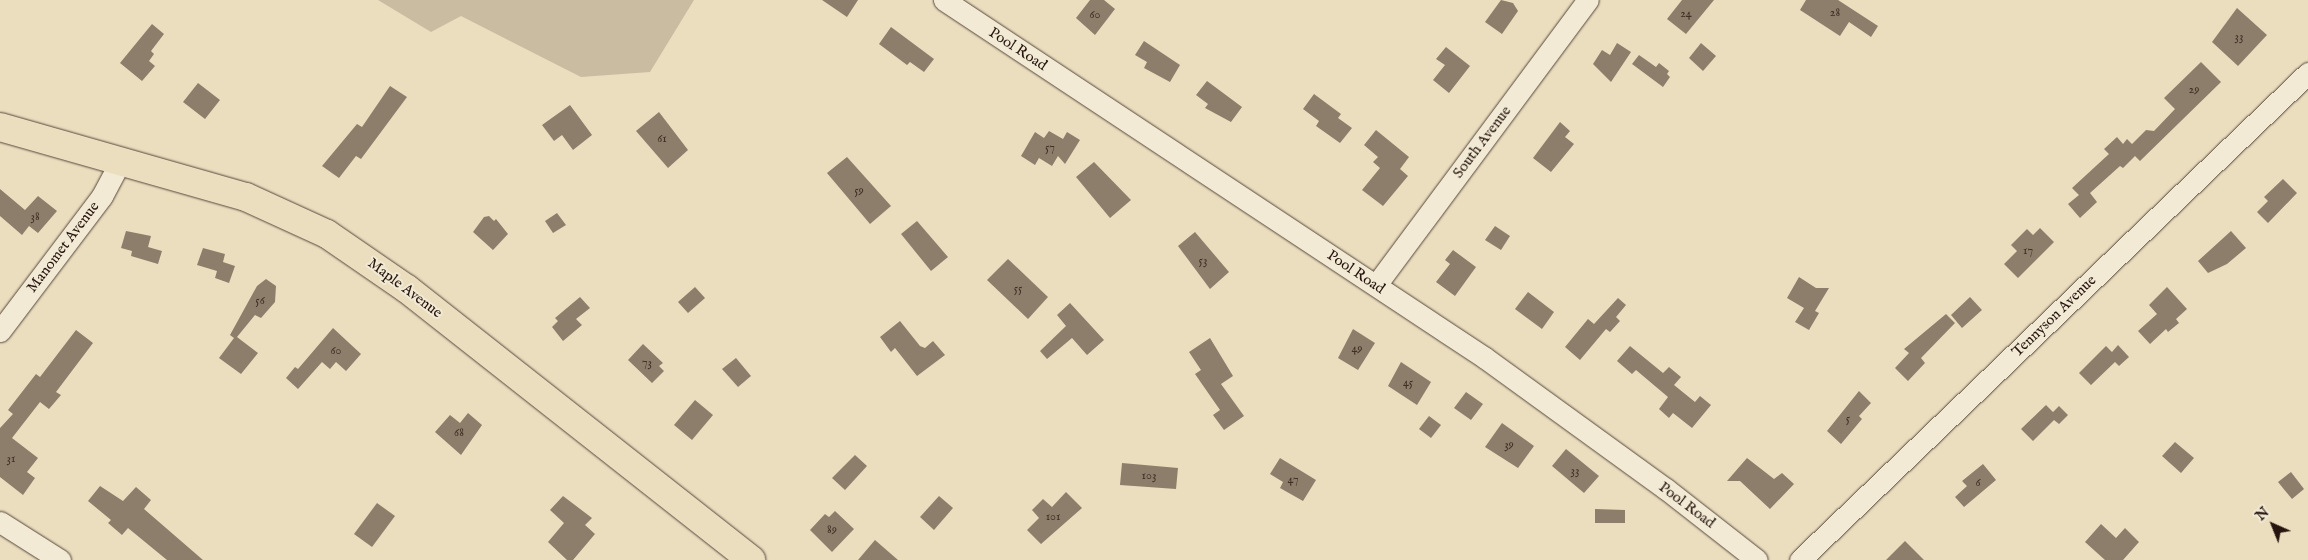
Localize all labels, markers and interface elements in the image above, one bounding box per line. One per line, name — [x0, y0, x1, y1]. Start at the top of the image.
house number: 28 — [1830, 6, 1840, 20]
house number: 24 — [1680, 7, 1692, 21]
house number: 60 — [1090, 8, 1100, 22]
street label: Pool Road — [986, 24, 1050, 74]
house number: 33 — [2235, 30, 2243, 44]
house number: 29 — [2189, 83, 2199, 97]
street label: South Avenue — [1449, 102, 1515, 182]
house number: 61 — [657, 132, 667, 146]
house number: 57 — [1045, 141, 1055, 155]
house number: 59 — [854, 184, 864, 198]
street label: Manomet Avenue — [23, 198, 103, 296]
house number: 38 — [30, 210, 40, 224]
house number: 17 — [2023, 244, 2033, 258]
street label: Pool Road — [1324, 246, 1388, 298]
street label: Maple Avenue — [364, 254, 446, 322]
house number: 53 — [1199, 254, 1207, 268]
street label: Tennyson Avenue — [2008, 271, 2100, 361]
house number: 55 — [1014, 282, 1022, 296]
house number: 56 — [255, 294, 265, 308]
house number: 49 — [1351, 342, 1363, 356]
house number: 60 — [331, 344, 341, 358]
house number: 73 — [642, 356, 652, 370]
house number: 45 — [1403, 376, 1413, 390]
house number: 5 — [1846, 412, 1850, 426]
house number: 68 — [454, 426, 464, 440]
house number: 39 — [1504, 438, 1514, 452]
house number: 31 — [7, 452, 15, 466]
house number: 33 — [1571, 464, 1579, 478]
house number: 103 — [1142, 469, 1156, 483]
house number: 47 — [1287, 473, 1299, 487]
house number: 6 — [1975, 476, 1981, 490]
street label: Pool Road — [1655, 478, 1719, 532]
north arrow — [2248, 500, 2298, 550]
text: N — [2252, 504, 2273, 525]
house number: 101 — [1046, 510, 1060, 524]
house number: 89 — [827, 523, 837, 537]

